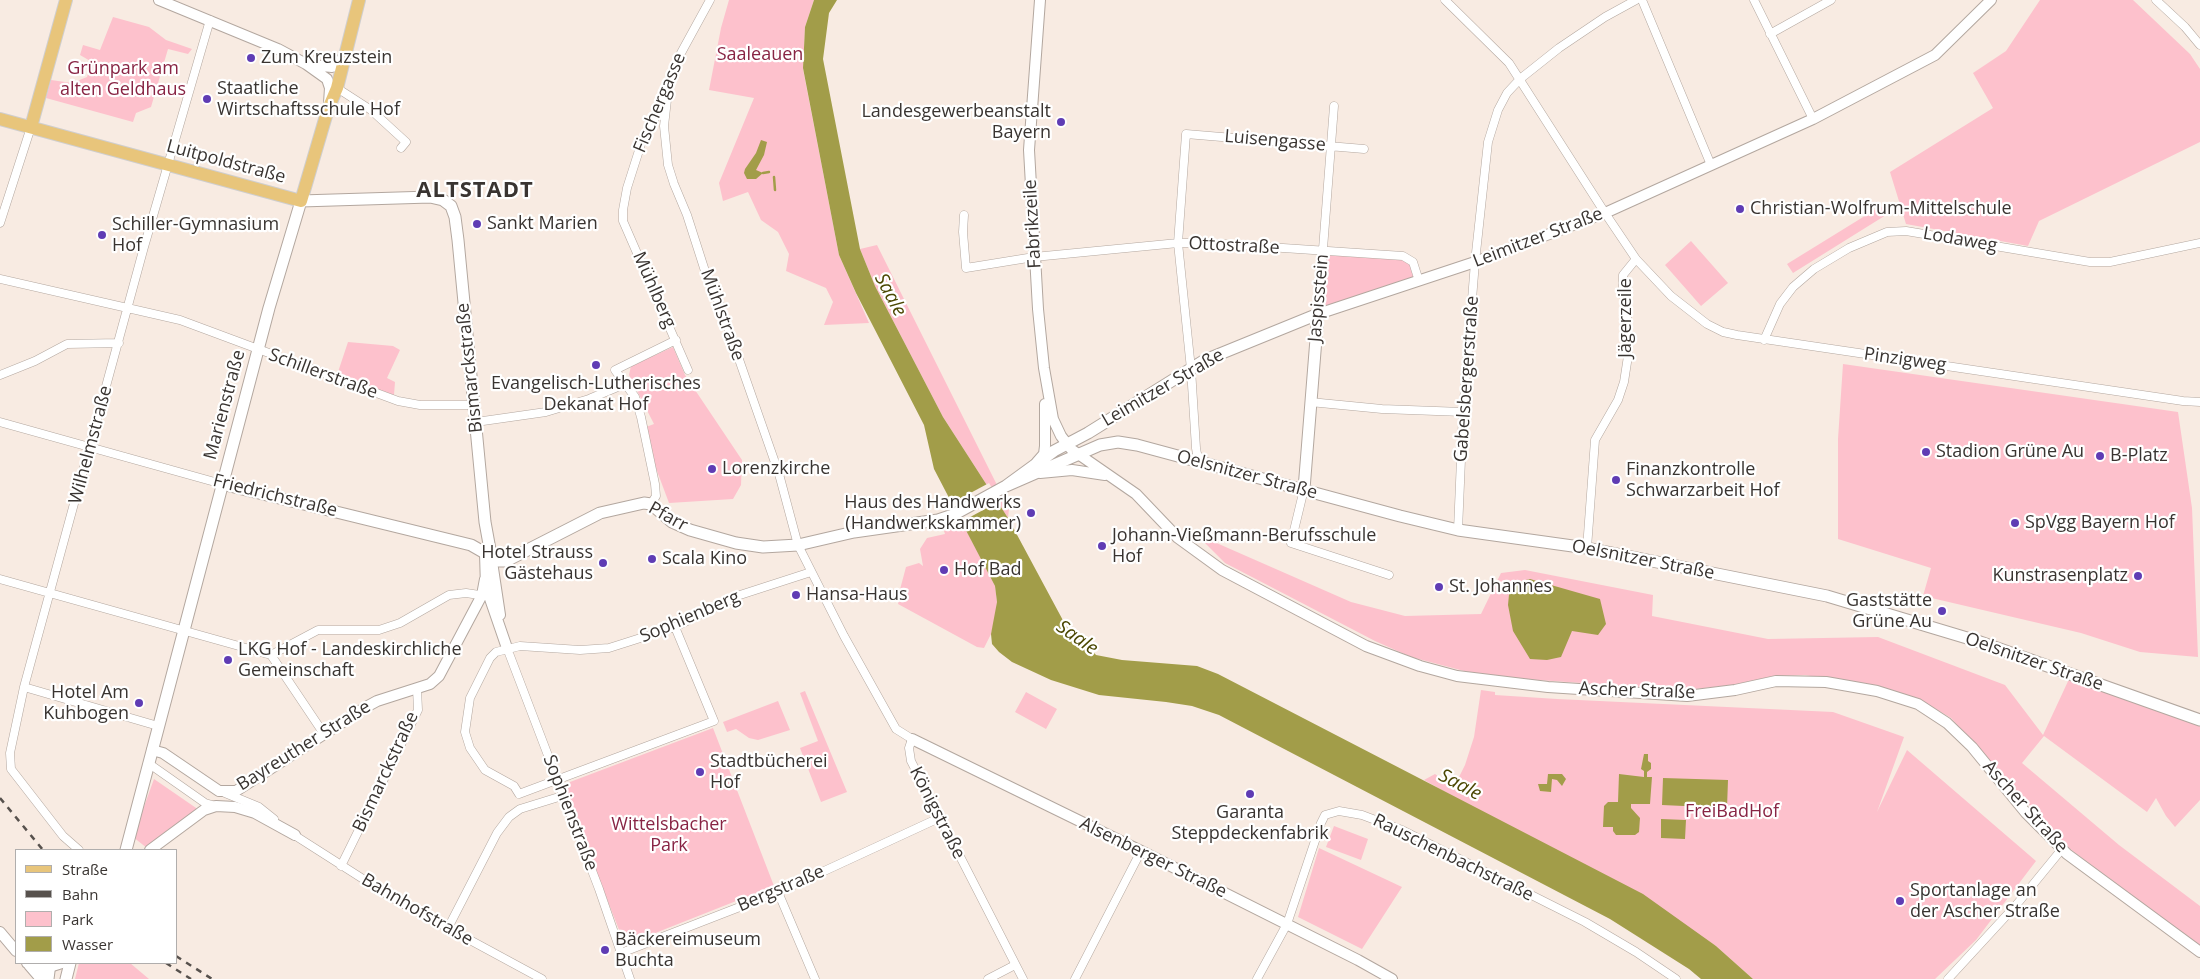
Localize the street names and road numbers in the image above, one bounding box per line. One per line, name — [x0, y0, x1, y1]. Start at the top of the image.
street label: Fischergasse — [629, 50, 691, 156]
street label: Luisengasse — [1223, 126, 1327, 156]
street label: Luitpoldstraße — [164, 136, 288, 188]
street label: Fabrikzeile — [1020, 179, 1046, 269]
street label: Leimitzer Straße — [1470, 203, 1606, 273]
street label: Lodaweg — [1921, 223, 1999, 257]
street label: Ottostraße — [1188, 233, 1280, 259]
street label: Mühlberg — [628, 249, 680, 331]
street label: Jaspisstein — [1304, 253, 1334, 343]
street label: Mühlstraße — [695, 266, 749, 364]
street label: Jägerzeile — [1615, 278, 1637, 358]
street label: Gabelsbergerstraße — [1450, 295, 1484, 463]
street label: Bismarckstraße — [452, 302, 488, 434]
street label: Schillerstraße — [266, 344, 380, 404]
street label: Leimitzer Straße — [1098, 344, 1228, 432]
street label: Pinzigweg — [1862, 344, 1948, 376]
street label: Marienstraße — [200, 348, 250, 462]
street label: Wilhelmstraße — [65, 383, 117, 507]
street label: Oelsnitzer Straße — [1174, 446, 1320, 504]
street label: Friedrichstraße — [211, 470, 339, 522]
street label: Pfarr — [645, 497, 691, 537]
street label: Oelsnitzer Straße — [1570, 536, 1716, 584]
street label: Sophienberg — [637, 586, 743, 648]
street label: Oelsnitzer Straße — [1962, 628, 2106, 696]
street label: Ascher Straße — [1578, 678, 1696, 704]
street label: Bayreuther Straße — [233, 696, 375, 796]
street label: Bismarckstraße — [349, 708, 423, 836]
street label: Sophienstraße — [538, 752, 602, 874]
street label: Ascher Straße — [1978, 756, 2072, 858]
street label: Königstraße — [904, 763, 970, 863]
street label: Rauschenbachstraße — [1369, 810, 1537, 906]
street label: Alsenberger Straße — [1076, 813, 1230, 903]
street label: Bergstraße — [734, 861, 828, 917]
street label: Bahnhofstraße — [357, 869, 477, 951]

